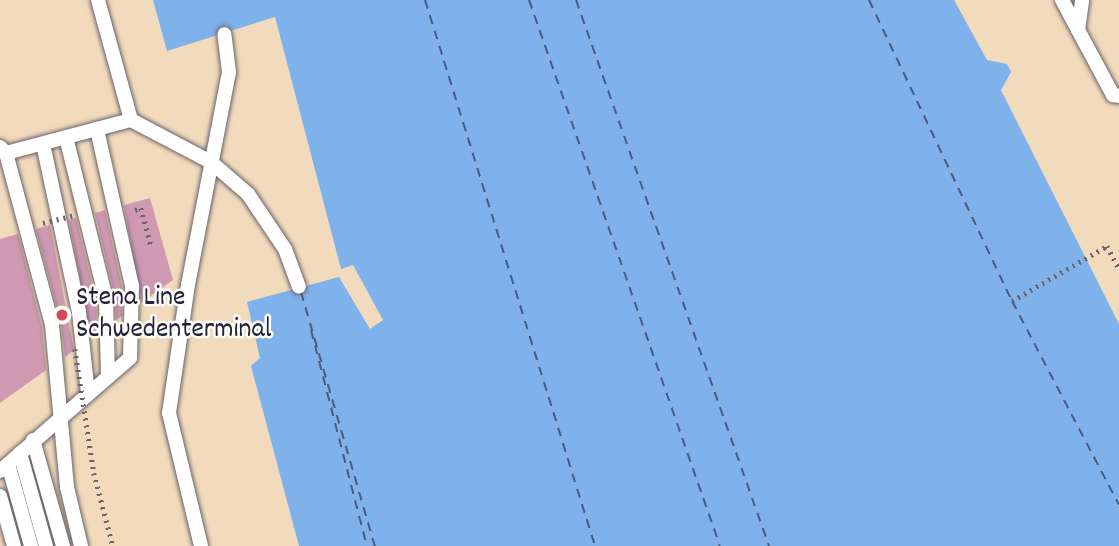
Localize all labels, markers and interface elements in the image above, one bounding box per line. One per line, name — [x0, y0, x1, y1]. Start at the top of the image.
place label: Stena Line Schwedenterminal — [76, 282, 271, 348]
marker: Stena Line Schwedenterminal — [54, 307, 70, 323]

